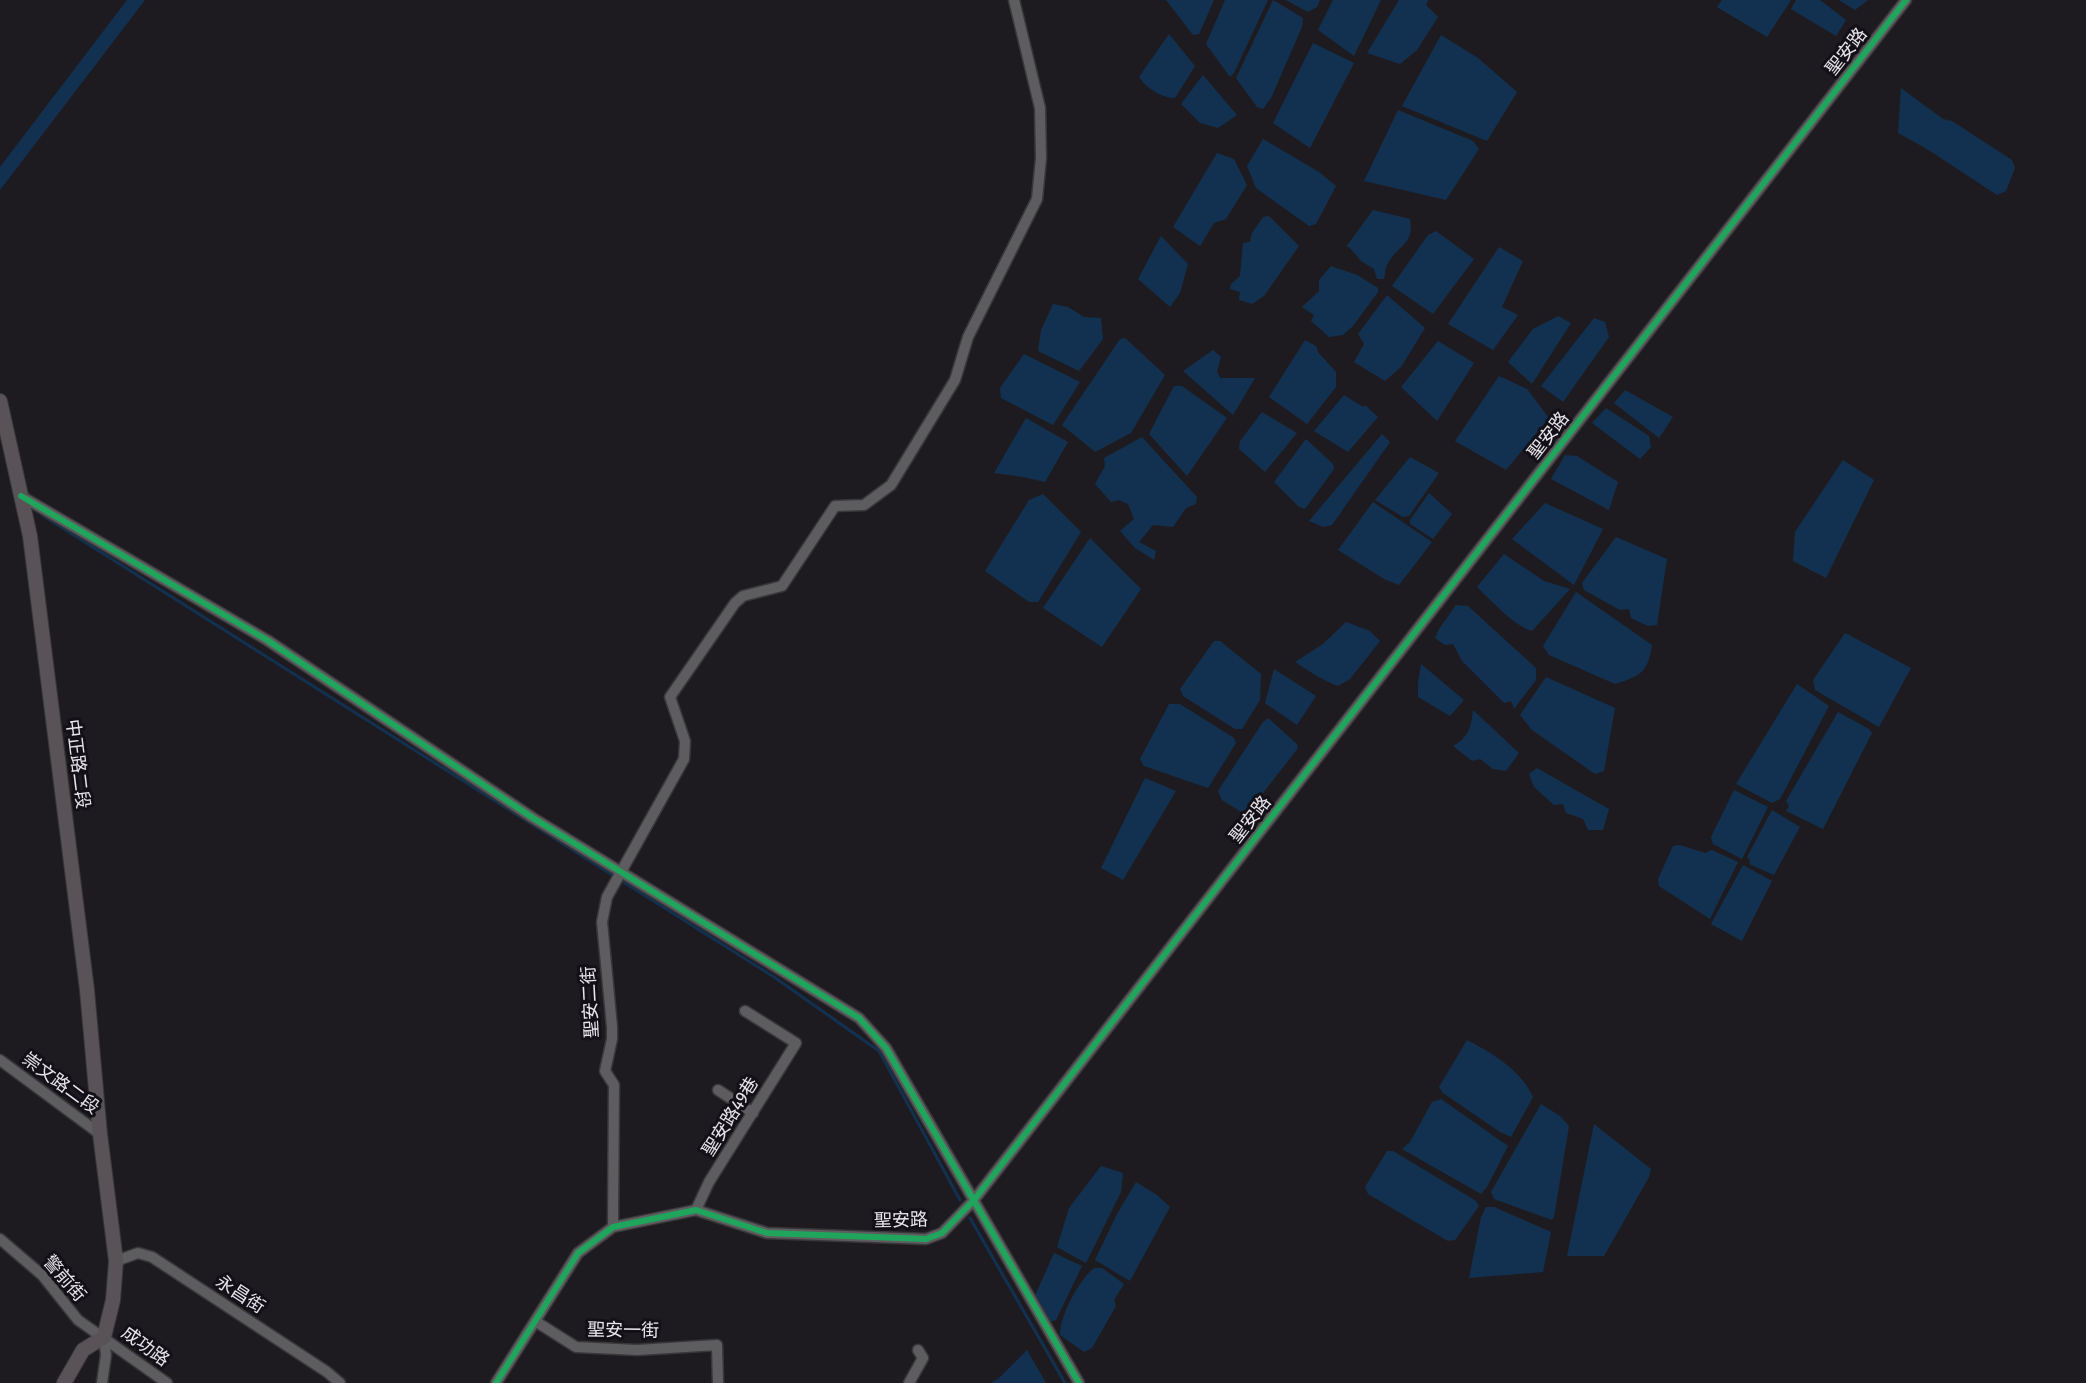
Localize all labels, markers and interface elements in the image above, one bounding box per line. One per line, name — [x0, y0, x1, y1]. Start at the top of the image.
street label: 聖安路 — [1822, 24, 1872, 80]
street label: 聖安路 — [1524, 408, 1574, 464]
street label: 中正路二段 — [61, 718, 93, 810]
street label: 聖安路 — [1226, 792, 1276, 848]
street label: 聖安二街 — [578, 965, 604, 1039]
street label: 崇文路二段 — [17, 1049, 103, 1119]
street label: 聖安路49巷 — [698, 1073, 764, 1161]
street label: 聖安路 — [874, 1210, 928, 1232]
street label: 警前街 — [38, 1252, 90, 1306]
street label: 永昌街 — [211, 1271, 269, 1319]
street label: 聖安一街 — [587, 1320, 659, 1342]
street label: 成功路 — [117, 1322, 173, 1372]

